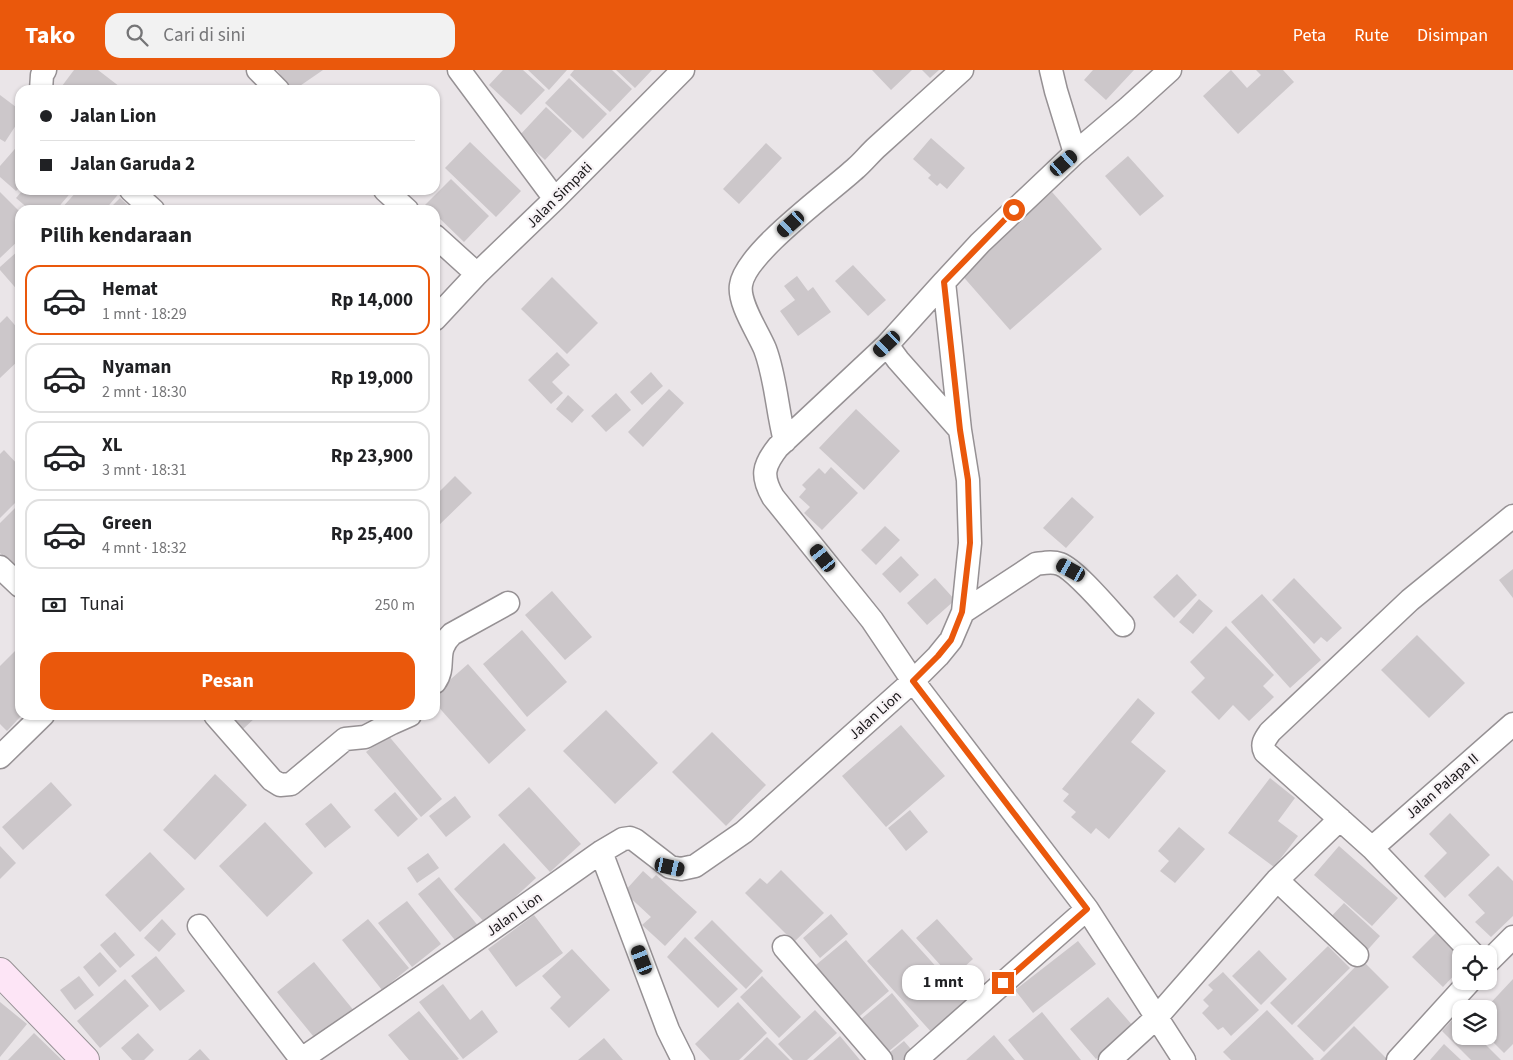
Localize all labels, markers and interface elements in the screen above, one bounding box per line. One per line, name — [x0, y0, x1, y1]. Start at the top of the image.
search box — [105, 13, 455, 58]
text: Tako — [25, 18, 75, 53]
icon: search — [123, 21, 151, 49]
text: Cari di sini — [163, 22, 245, 49]
text: Peta — [1293, 23, 1326, 48]
text: Rute — [1354, 23, 1389, 48]
text: Disimpan — [1417, 23, 1488, 48]
text: Jalan Lion — [70, 103, 156, 130]
car — [1047, 147, 1080, 179]
text: Jalan Garuda 2 — [70, 151, 195, 178]
street label: Jalan Simpati — [522, 158, 597, 233]
route start — [1003, 199, 1025, 221]
car — [774, 208, 807, 240]
text: Pilih kendaraan — [40, 219, 192, 251]
text: Hemat — [102, 276, 158, 303]
icon: car — [42, 278, 87, 323]
text: Rp 14,000 — [331, 287, 413, 314]
text: 1 mnt · 18:29 — [102, 303, 187, 325]
car — [870, 328, 903, 360]
text: Nyaman — [102, 354, 171, 381]
icon: car — [42, 356, 87, 401]
text: Rp 19,000 — [331, 365, 413, 392]
text: 2 mnt · 18:30 — [102, 381, 187, 403]
text: XL — [102, 432, 123, 459]
icon: car — [42, 434, 87, 479]
text: Rp 23,900 — [331, 443, 413, 470]
text: 3 mnt · 18:31 — [102, 459, 187, 481]
text: Green — [102, 510, 152, 537]
icon: car — [42, 512, 87, 557]
text: Rp 25,400 — [331, 521, 413, 548]
text: 4 mnt · 18:32 — [102, 537, 187, 559]
car — [807, 542, 838, 574]
car — [1054, 556, 1087, 584]
icon: cash — [40, 591, 68, 619]
text: Tunai — [80, 591, 124, 618]
text: 250 m — [375, 594, 415, 616]
button: Pesan — [40, 652, 415, 710]
street label: Jalan Lion — [844, 686, 906, 745]
street label: Jalan Palapa II — [1401, 749, 1483, 824]
car — [653, 856, 686, 878]
street label: Jalan Lion — [482, 887, 547, 942]
car — [629, 943, 654, 977]
map controls — [1452, 945, 1497, 1045]
button: locate — [1452, 945, 1497, 990]
callout: 1 mnt — [903, 966, 986, 1000]
text: 1 mnt — [923, 971, 963, 993]
route end — [992, 972, 1014, 994]
button: layers — [1452, 1000, 1497, 1045]

